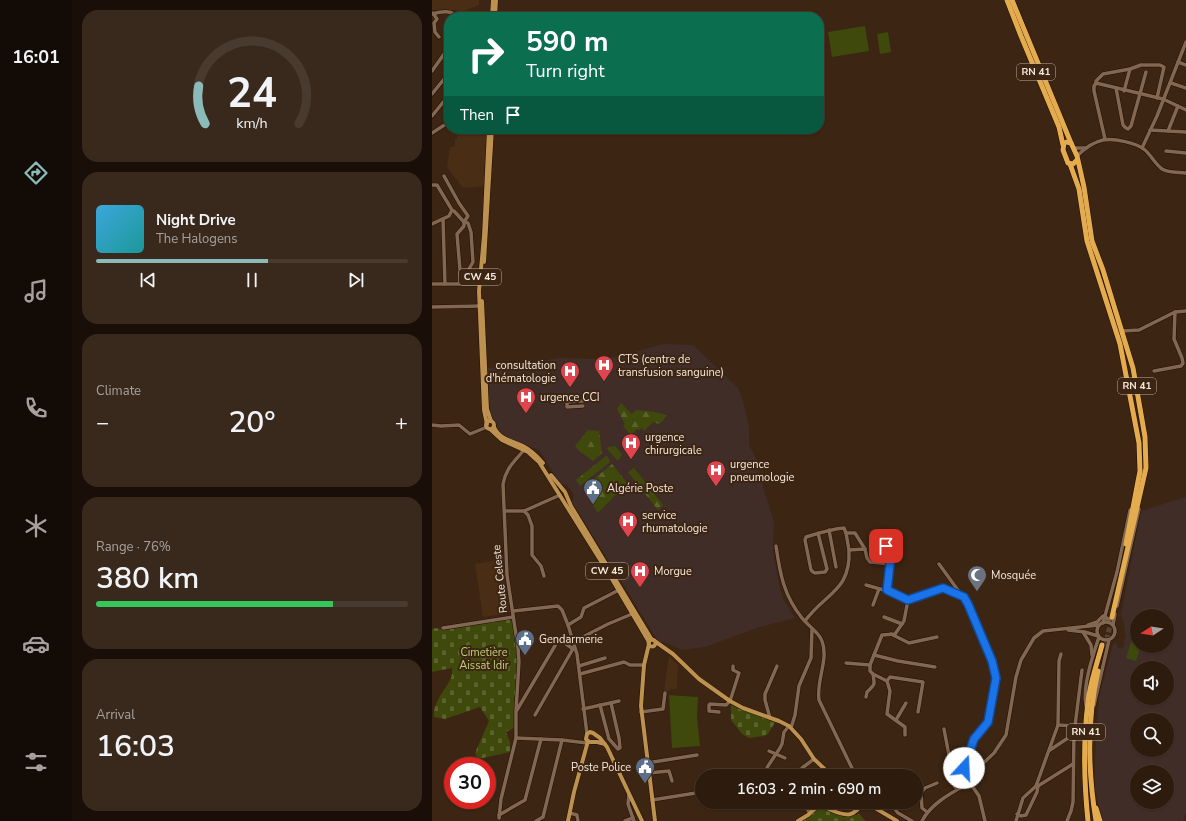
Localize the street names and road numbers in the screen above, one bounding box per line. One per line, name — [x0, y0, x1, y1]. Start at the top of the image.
road number: RN 41 — [1017, 64, 1055, 80]
road number: CW 45 — [459, 269, 501, 285]
road number: RN 41 — [1118, 378, 1156, 394]
street label: Route Celeste — [489, 544, 511, 614]
road number: CW 45 — [586, 563, 628, 579]
road number: RN 41 — [1067, 724, 1105, 740]

